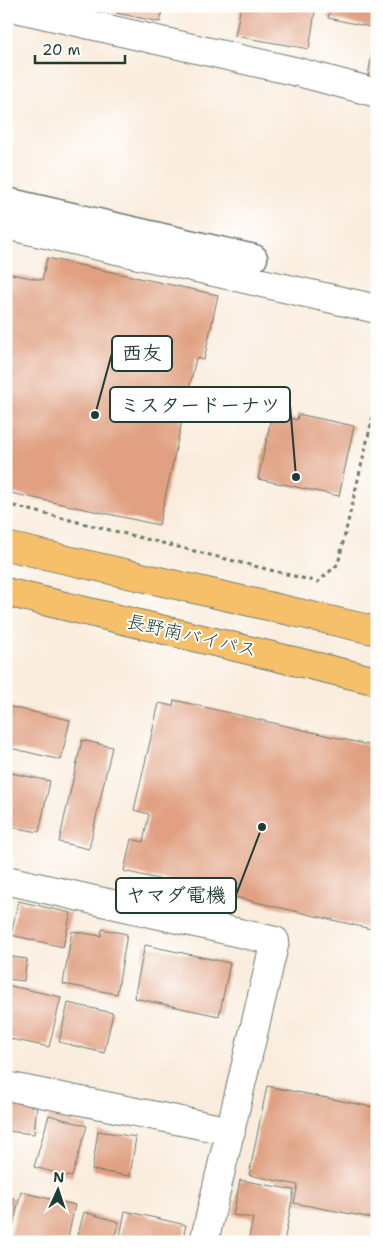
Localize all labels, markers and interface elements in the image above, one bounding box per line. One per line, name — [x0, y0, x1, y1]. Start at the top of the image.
scale bar — [35, 32, 125, 64]
text: 20 m — [42, 40, 81, 60]
callout: 西友 — [112, 336, 172, 371]
text: 西友 — [122, 340, 162, 366]
callout: ミスタードーナツ — [110, 387, 290, 422]
text: ミスタードーナツ — [120, 392, 280, 418]
street label: 長野南バイパス — [124, 608, 259, 663]
callout: ヤマダ電機 — [116, 878, 236, 913]
text: ヤマダ電機 — [126, 882, 226, 908]
north arrow — [32, 1166, 82, 1216]
text: N — [53, 1168, 65, 1186]

